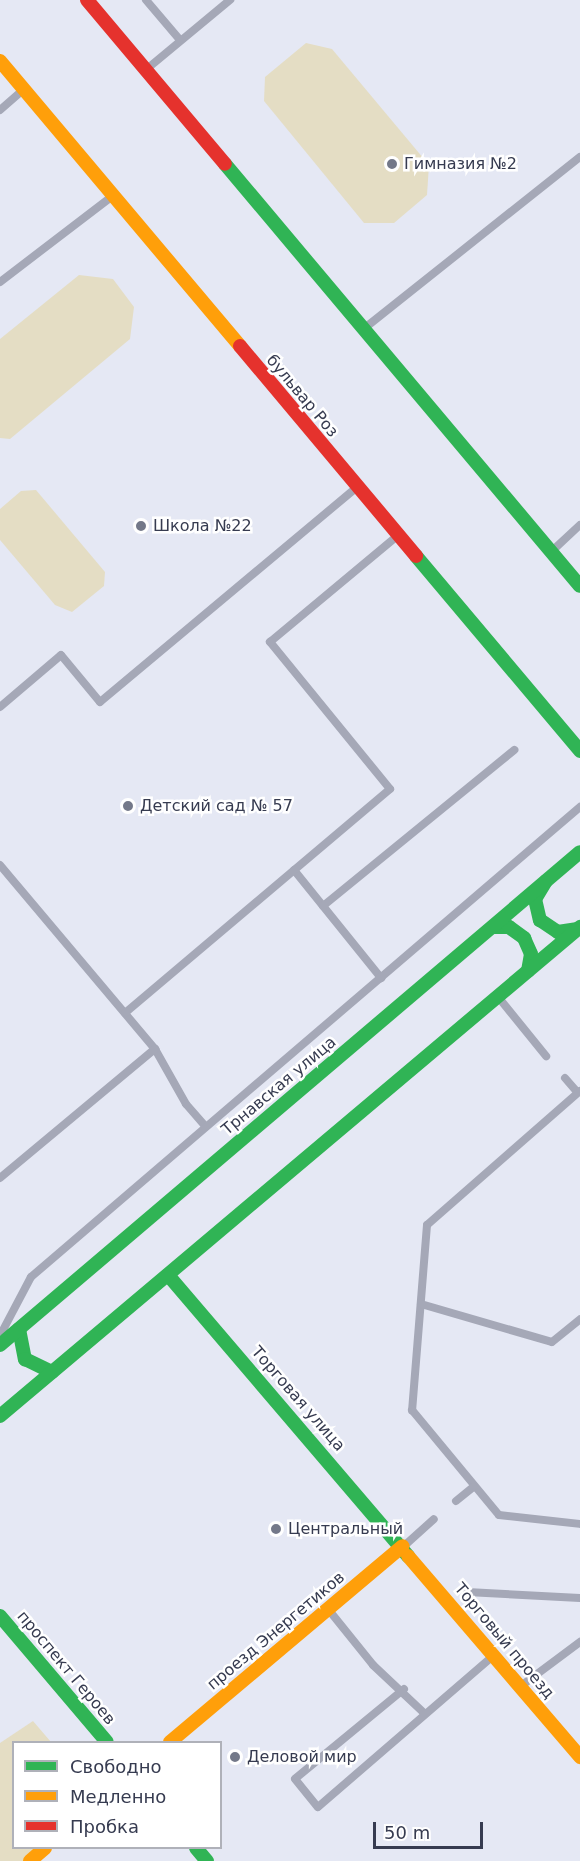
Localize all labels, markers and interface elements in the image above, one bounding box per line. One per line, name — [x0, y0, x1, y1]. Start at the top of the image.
place label: Гимназия №2 — [404, 154, 517, 174]
marker: Гимназия №2 — [385, 157, 399, 171]
street label: бульвар Роз — [262, 351, 342, 441]
place label: Школа №22 — [153, 516, 252, 536]
marker: Школа №22 — [134, 519, 148, 533]
place label: Детский сад № 57 — [140, 796, 293, 816]
marker: Детский сад № 57 — [121, 799, 135, 813]
street label: Трнавская улица — [218, 1033, 340, 1139]
street label: Торговая улица — [247, 1343, 349, 1455]
place label: Центральный — [288, 1519, 403, 1539]
marker: Центральный — [269, 1522, 283, 1536]
street label: проезд Энергетиков — [203, 1568, 349, 1694]
street label: Торговый проезд — [450, 1579, 558, 1703]
street label: проспект Героев — [13, 1607, 119, 1729]
legend — [12, 1741, 222, 1849]
place label: Деловой мир — [247, 1747, 357, 1767]
marker: Деловой мир — [228, 1750, 242, 1764]
text: Свободно — [70, 1756, 162, 1777]
text: Медленно — [70, 1786, 166, 1807]
scale bar — [376, 1810, 486, 1848]
text: Пробка — [70, 1816, 139, 1837]
text: 50 m — [384, 1822, 430, 1843]

